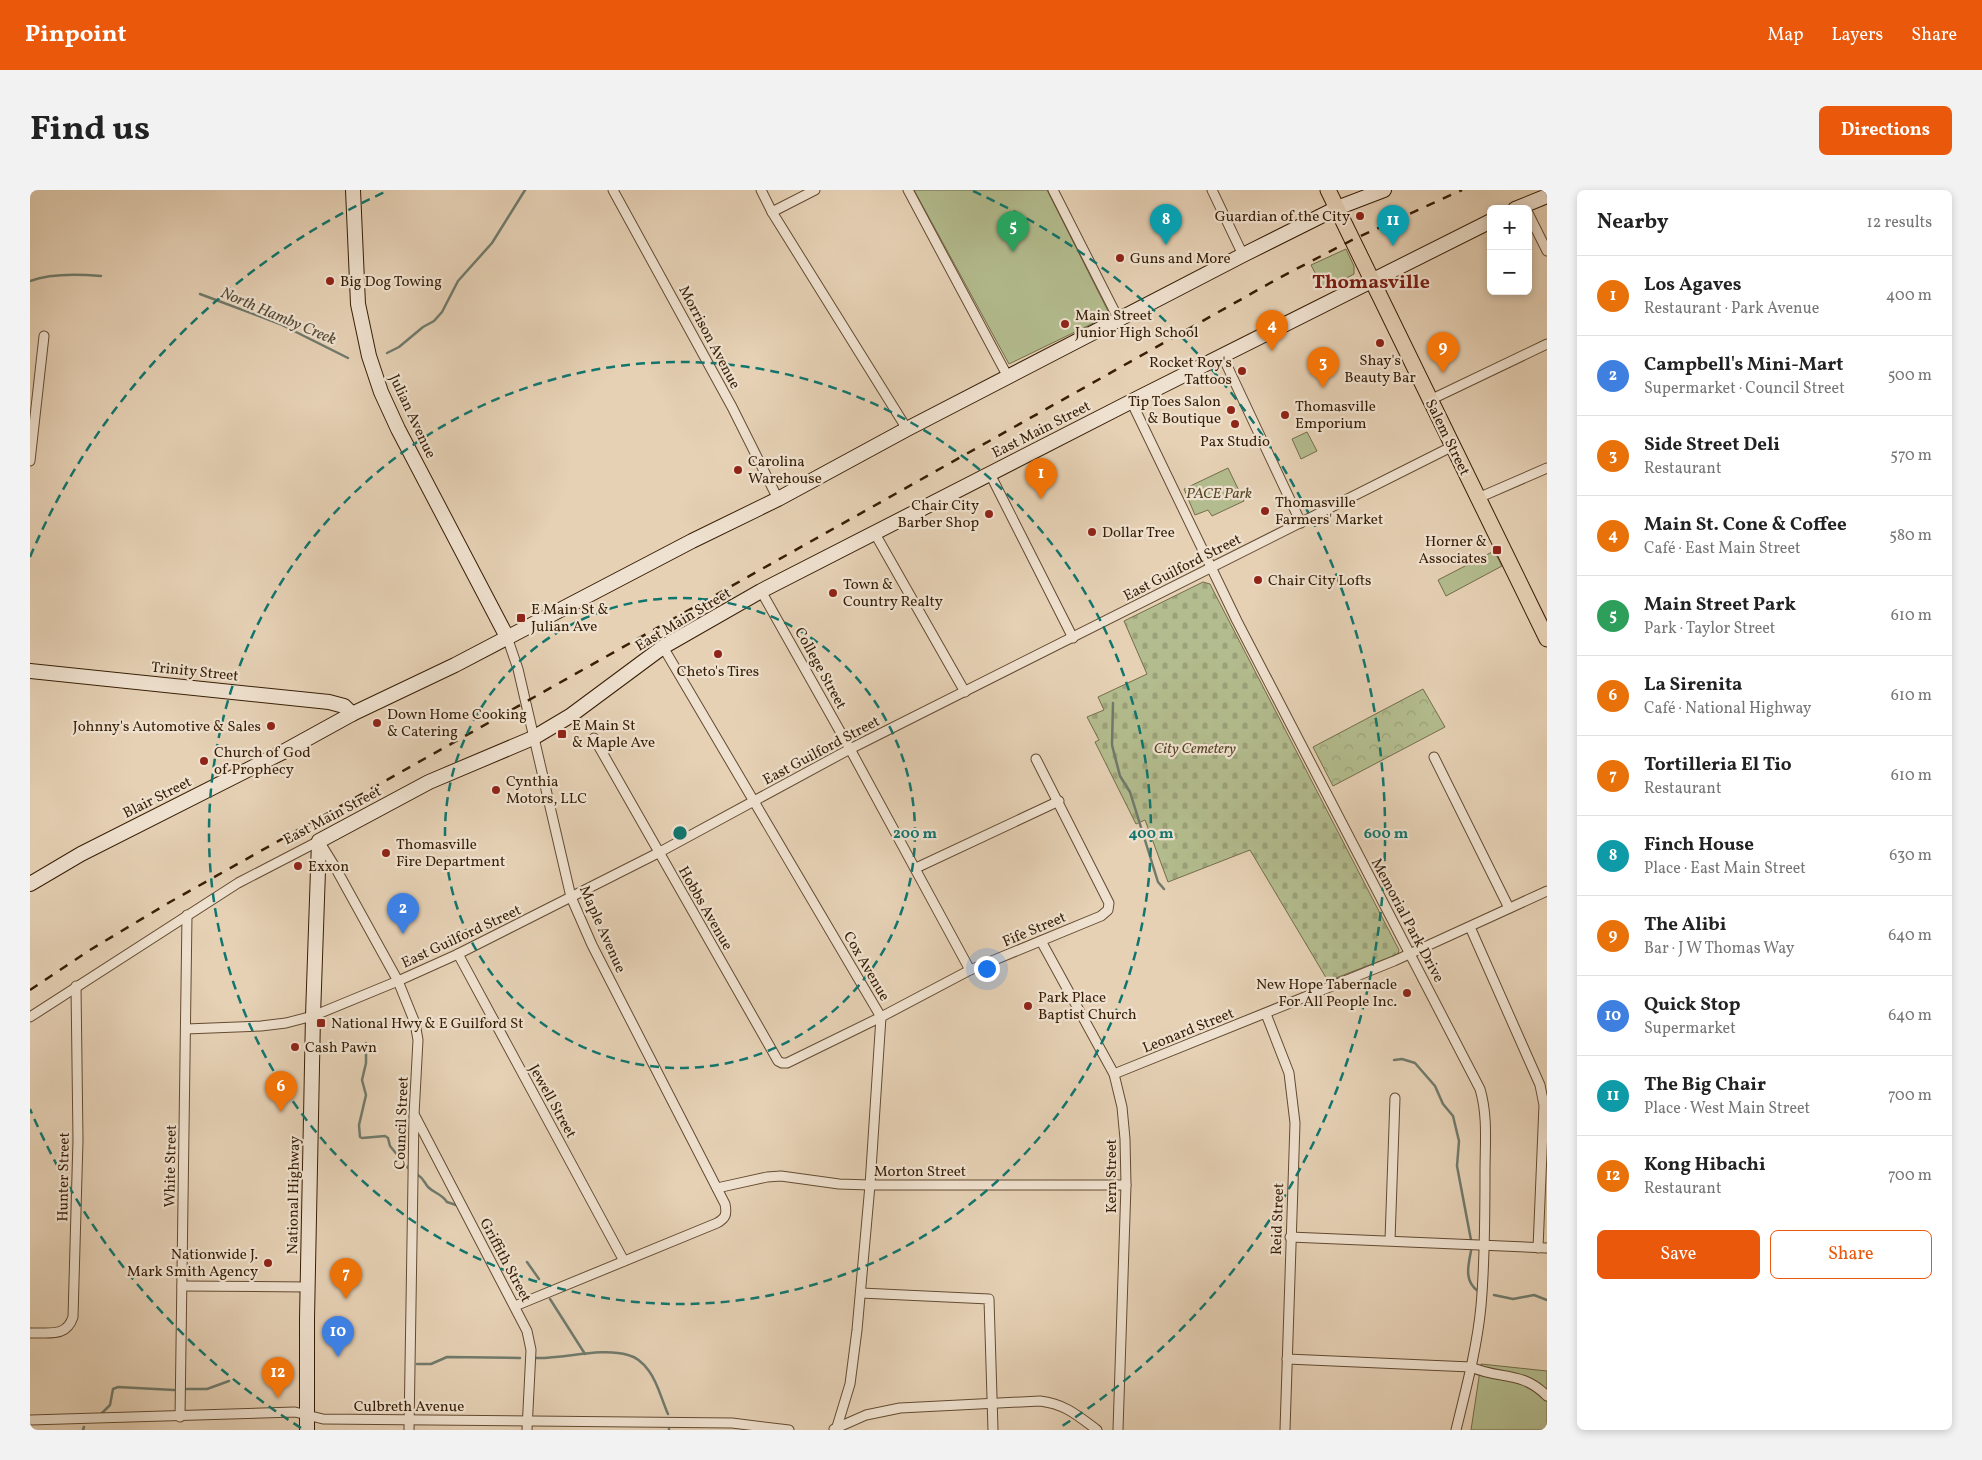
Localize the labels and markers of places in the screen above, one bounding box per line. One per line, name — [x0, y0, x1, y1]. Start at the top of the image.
pin: 8 — [1150, 204, 1182, 245]
pin: 11 — [1377, 205, 1409, 246]
place label: Guardian of the City — [1215, 207, 1350, 228]
marker: Guardian of the City — [1354, 210, 1366, 222]
pin: 5 — [997, 211, 1029, 252]
place label: Guns and More — [1130, 249, 1231, 270]
marker: Guns and More — [1114, 252, 1126, 264]
place label: Big Dog Towing — [340, 272, 442, 293]
marker: Big Dog Towing — [324, 275, 336, 287]
place label: Main Street Junior High School — [1075, 306, 1198, 344]
pin: 4 — [1256, 310, 1288, 351]
marker: Main Street Junior High School — [1059, 318, 1071, 330]
pin: 9 — [1427, 332, 1459, 373]
marker: Shay's Beauty Bar — [1374, 337, 1386, 349]
pin: 3 — [1307, 347, 1339, 388]
place label: Shay's Beauty Bar — [1344, 351, 1416, 389]
place label: Rocket Roy's Tattoos — [1149, 353, 1232, 391]
marker: Rocket Roy's Tattoos — [1236, 365, 1248, 377]
place label: Tip Toes Salon & Boutique — [1128, 392, 1221, 430]
place label: Thomasville Emporium — [1295, 397, 1376, 435]
marker: Tip Toes Salon & Boutique — [1225, 404, 1237, 416]
marker: Thomasville Emporium — [1279, 409, 1291, 421]
marker: Pax Studio — [1229, 418, 1241, 430]
place label: Pax Studio — [1200, 432, 1270, 453]
place label: Carolina Warehouse — [748, 452, 822, 490]
pin: 1 — [1025, 458, 1057, 499]
marker: Carolina Warehouse — [732, 464, 744, 476]
place label: Thomasville Farmers' Market — [1275, 493, 1383, 531]
place label: Chair City Barber Shop — [898, 496, 979, 534]
marker: Thomasville Farmers' Market — [1259, 505, 1271, 517]
marker: Chair City Barber Shop — [983, 508, 995, 520]
place label: Dollar Tree — [1102, 523, 1175, 544]
marker: Dollar Tree — [1086, 526, 1098, 538]
place label: Horner & Associates — [1419, 532, 1487, 570]
marker: Horner & Associates — [1491, 544, 1503, 556]
place label: Chair City Lofts — [1268, 571, 1371, 592]
marker: Chair City Lofts — [1252, 574, 1264, 586]
place label: Town & Country Realty — [843, 575, 943, 613]
marker: Town & Country Realty — [827, 587, 839, 599]
place label: E Main St & Julian Ave — [531, 600, 609, 638]
marker: E Main St & Julian Ave — [515, 612, 527, 624]
marker: Cheto's Tires — [712, 648, 724, 660]
place label: Cheto's Tires — [677, 662, 759, 683]
place label: Down Home Cooking & Catering — [387, 705, 527, 743]
place label: E Main St & Maple Ave — [572, 716, 655, 754]
place label: Johnny's Automotive & Sales — [73, 717, 261, 738]
marker: Down Home Cooking & Catering — [371, 717, 383, 729]
marker: Johnny's Automotive & Sales — [265, 720, 277, 732]
marker: E Main St & Maple Ave — [556, 728, 568, 740]
place label: Church of God of Prophecy — [214, 743, 311, 781]
marker: Church of God of Prophecy — [198, 755, 210, 767]
place label: Cynthia Motors, LLC — [506, 772, 587, 810]
marker: Cynthia Motors, LLC — [490, 784, 502, 796]
centre of rings — [671, 824, 689, 842]
place label: Thomasville Fire Department — [396, 835, 505, 873]
marker: Thomasville Fire Department — [380, 847, 392, 859]
place label: Exxon — [308, 857, 349, 878]
marker: Exxon — [292, 860, 304, 872]
pin: 2 — [387, 893, 419, 934]
place label: New Hope Tabernacle For All People Inc. — [1256, 975, 1397, 1013]
marker: New Hope Tabernacle For All People Inc. — [1401, 987, 1413, 999]
place label: Park Place Baptist Church — [1038, 988, 1137, 1026]
marker: Park Place Baptist Church — [1022, 1000, 1034, 1012]
place label: National Hwy & E Guilford St — [331, 1014, 524, 1035]
marker: National Hwy & E Guilford St — [315, 1017, 327, 1029]
place label: Cash Pawn — [305, 1038, 377, 1059]
marker: Cash Pawn — [289, 1041, 301, 1053]
pin: 6 — [265, 1071, 297, 1112]
place label: Nationwide J. Mark Smith Agency — [127, 1245, 258, 1283]
marker: Nationwide J. Mark Smith Agency — [262, 1257, 274, 1269]
pin: 7 — [330, 1258, 362, 1299]
pin: 10 — [322, 1316, 354, 1357]
pin: 12 — [262, 1357, 294, 1398]

